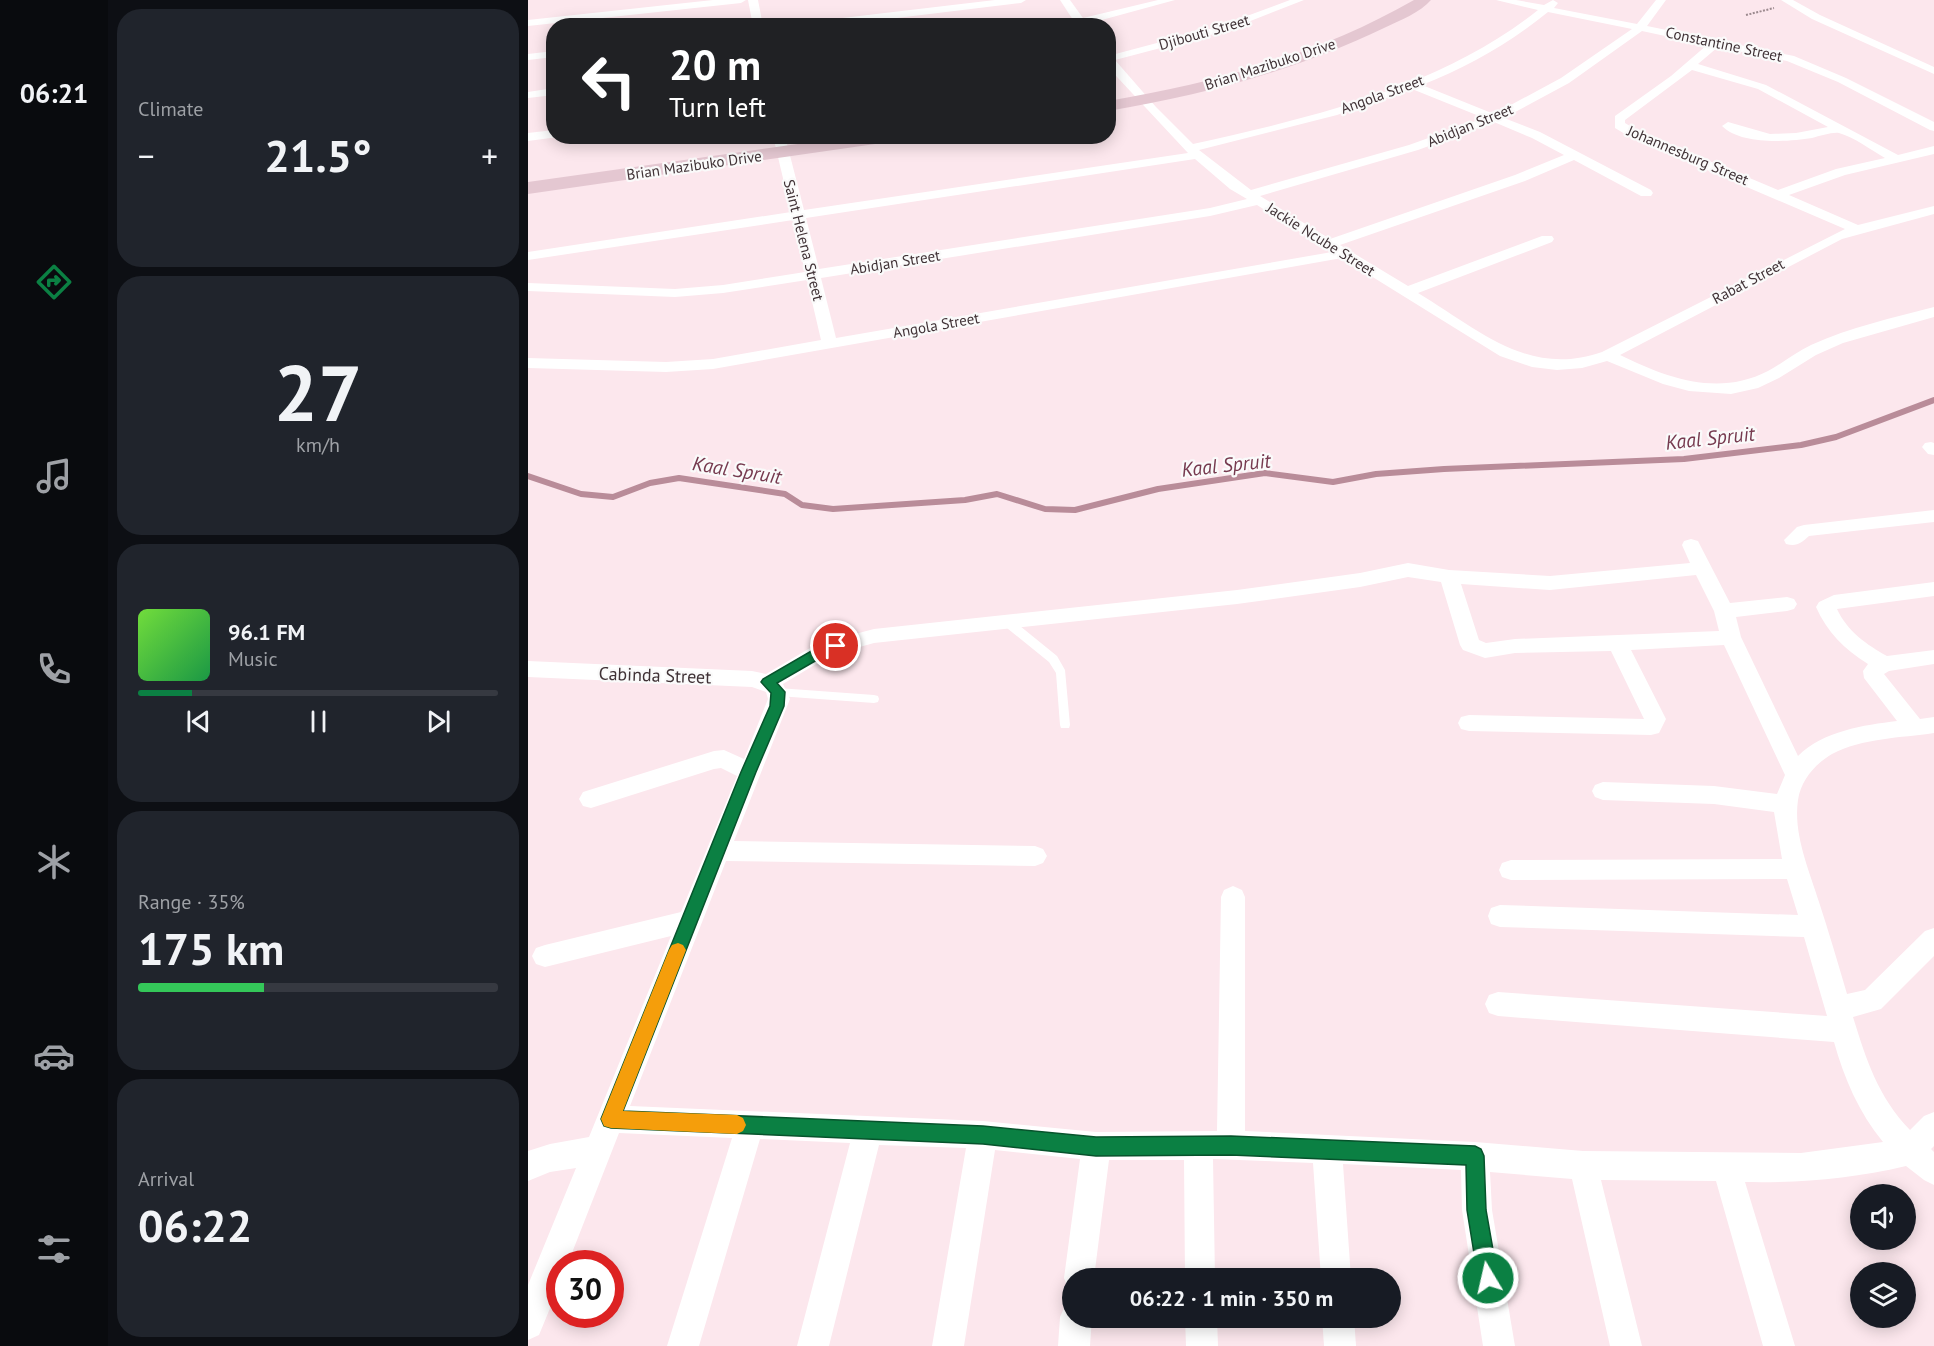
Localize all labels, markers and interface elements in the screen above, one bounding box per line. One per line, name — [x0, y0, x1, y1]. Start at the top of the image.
street label: Djibouti Street — [1156, 10, 1252, 54]
street label: Constantine Street — [1664, 22, 1784, 66]
street label: Brian Mazibuko Drive — [1202, 34, 1338, 94]
text: 20 m — [669, 37, 761, 92]
icon: left — [570, 42, 648, 120]
street label: Angola Street — [1338, 70, 1426, 118]
text: 06:21 — [20, 76, 88, 110]
text: Turn left — [669, 90, 766, 124]
text: Climate — [138, 96, 204, 122]
street label: Abidjan Street — [1424, 99, 1516, 151]
street label: Johannesburg Street — [1624, 120, 1752, 189]
text: 21.5° — [264, 126, 372, 184]
text: − — [138, 134, 155, 177]
text: + — [481, 134, 498, 177]
street label: Brian Mazibuko Drive — [625, 146, 763, 184]
street label: Saint Helena Street — [780, 177, 828, 303]
street label: Jackie Ncube Street — [1262, 197, 1379, 280]
street label: Abidjan Street — [849, 246, 941, 278]
street label: Rabat Street — [1709, 254, 1787, 308]
icon: directions — [33, 261, 75, 303]
street label: Angola Street — [891, 308, 981, 342]
text: 27 — [274, 342, 362, 443]
water label: Kaal Spruit — [1664, 420, 1758, 456]
text: km/h — [296, 432, 340, 458]
water label: Kaal Spruit — [1180, 447, 1274, 483]
water label: Kaal Spruit — [691, 450, 785, 490]
icon: music — [33, 455, 75, 497]
text: 96.1 FM — [228, 618, 305, 646]
pin — [810, 620, 861, 671]
icon: arrive — [819, 629, 852, 662]
text: Music — [228, 646, 277, 672]
icon: phone — [33, 648, 75, 690]
street label: Cabinda Street — [598, 662, 712, 688]
icon: previous — [182, 705, 215, 738]
icon: pause — [302, 705, 335, 738]
icon: next — [422, 705, 455, 738]
icon: climate — [33, 841, 75, 883]
text: Range · 35% — [138, 889, 245, 915]
text: 175 km — [138, 919, 284, 977]
icon: car — [33, 1035, 75, 1077]
text: Arrival — [138, 1166, 194, 1192]
map controls — [1850, 1184, 1916, 1328]
button: sound — [1850, 1184, 1916, 1250]
text: 06:22 — [138, 1196, 252, 1254]
icon: filters — [33, 1228, 75, 1270]
position arrow — [1456, 1246, 1520, 1310]
speed limit sign: 30 — [546, 1250, 624, 1328]
button: layers — [1850, 1262, 1916, 1328]
text: 06:22 · 1 min · 350 m — [1130, 1284, 1333, 1312]

